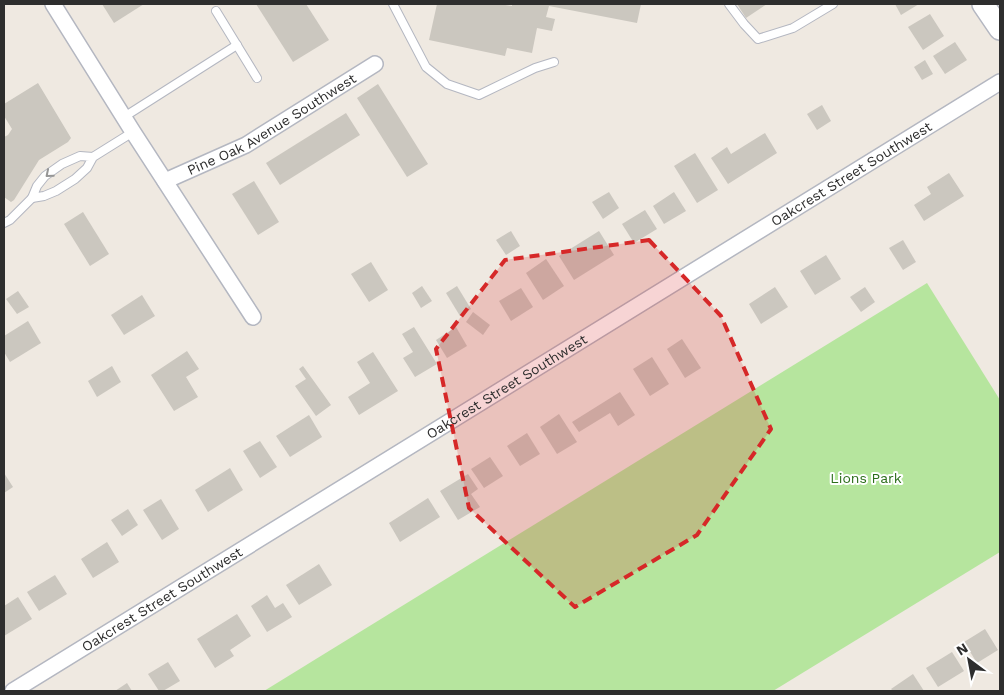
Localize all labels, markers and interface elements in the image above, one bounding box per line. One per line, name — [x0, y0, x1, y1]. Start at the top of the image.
street label: Pine Oak Avenue Southwest — [185, 70, 359, 178]
street label: Oakcrest Street Southwest — [768, 118, 935, 229]
one-way arrow — [46, 168, 55, 176]
street label: Oakcrest Street Southwest — [423, 331, 590, 442]
park label: Lions Park — [830, 470, 902, 486]
street label: Oakcrest Street Southwest — [79, 543, 245, 655]
north arrow — [944, 635, 994, 685]
text: N — [953, 639, 971, 659]

